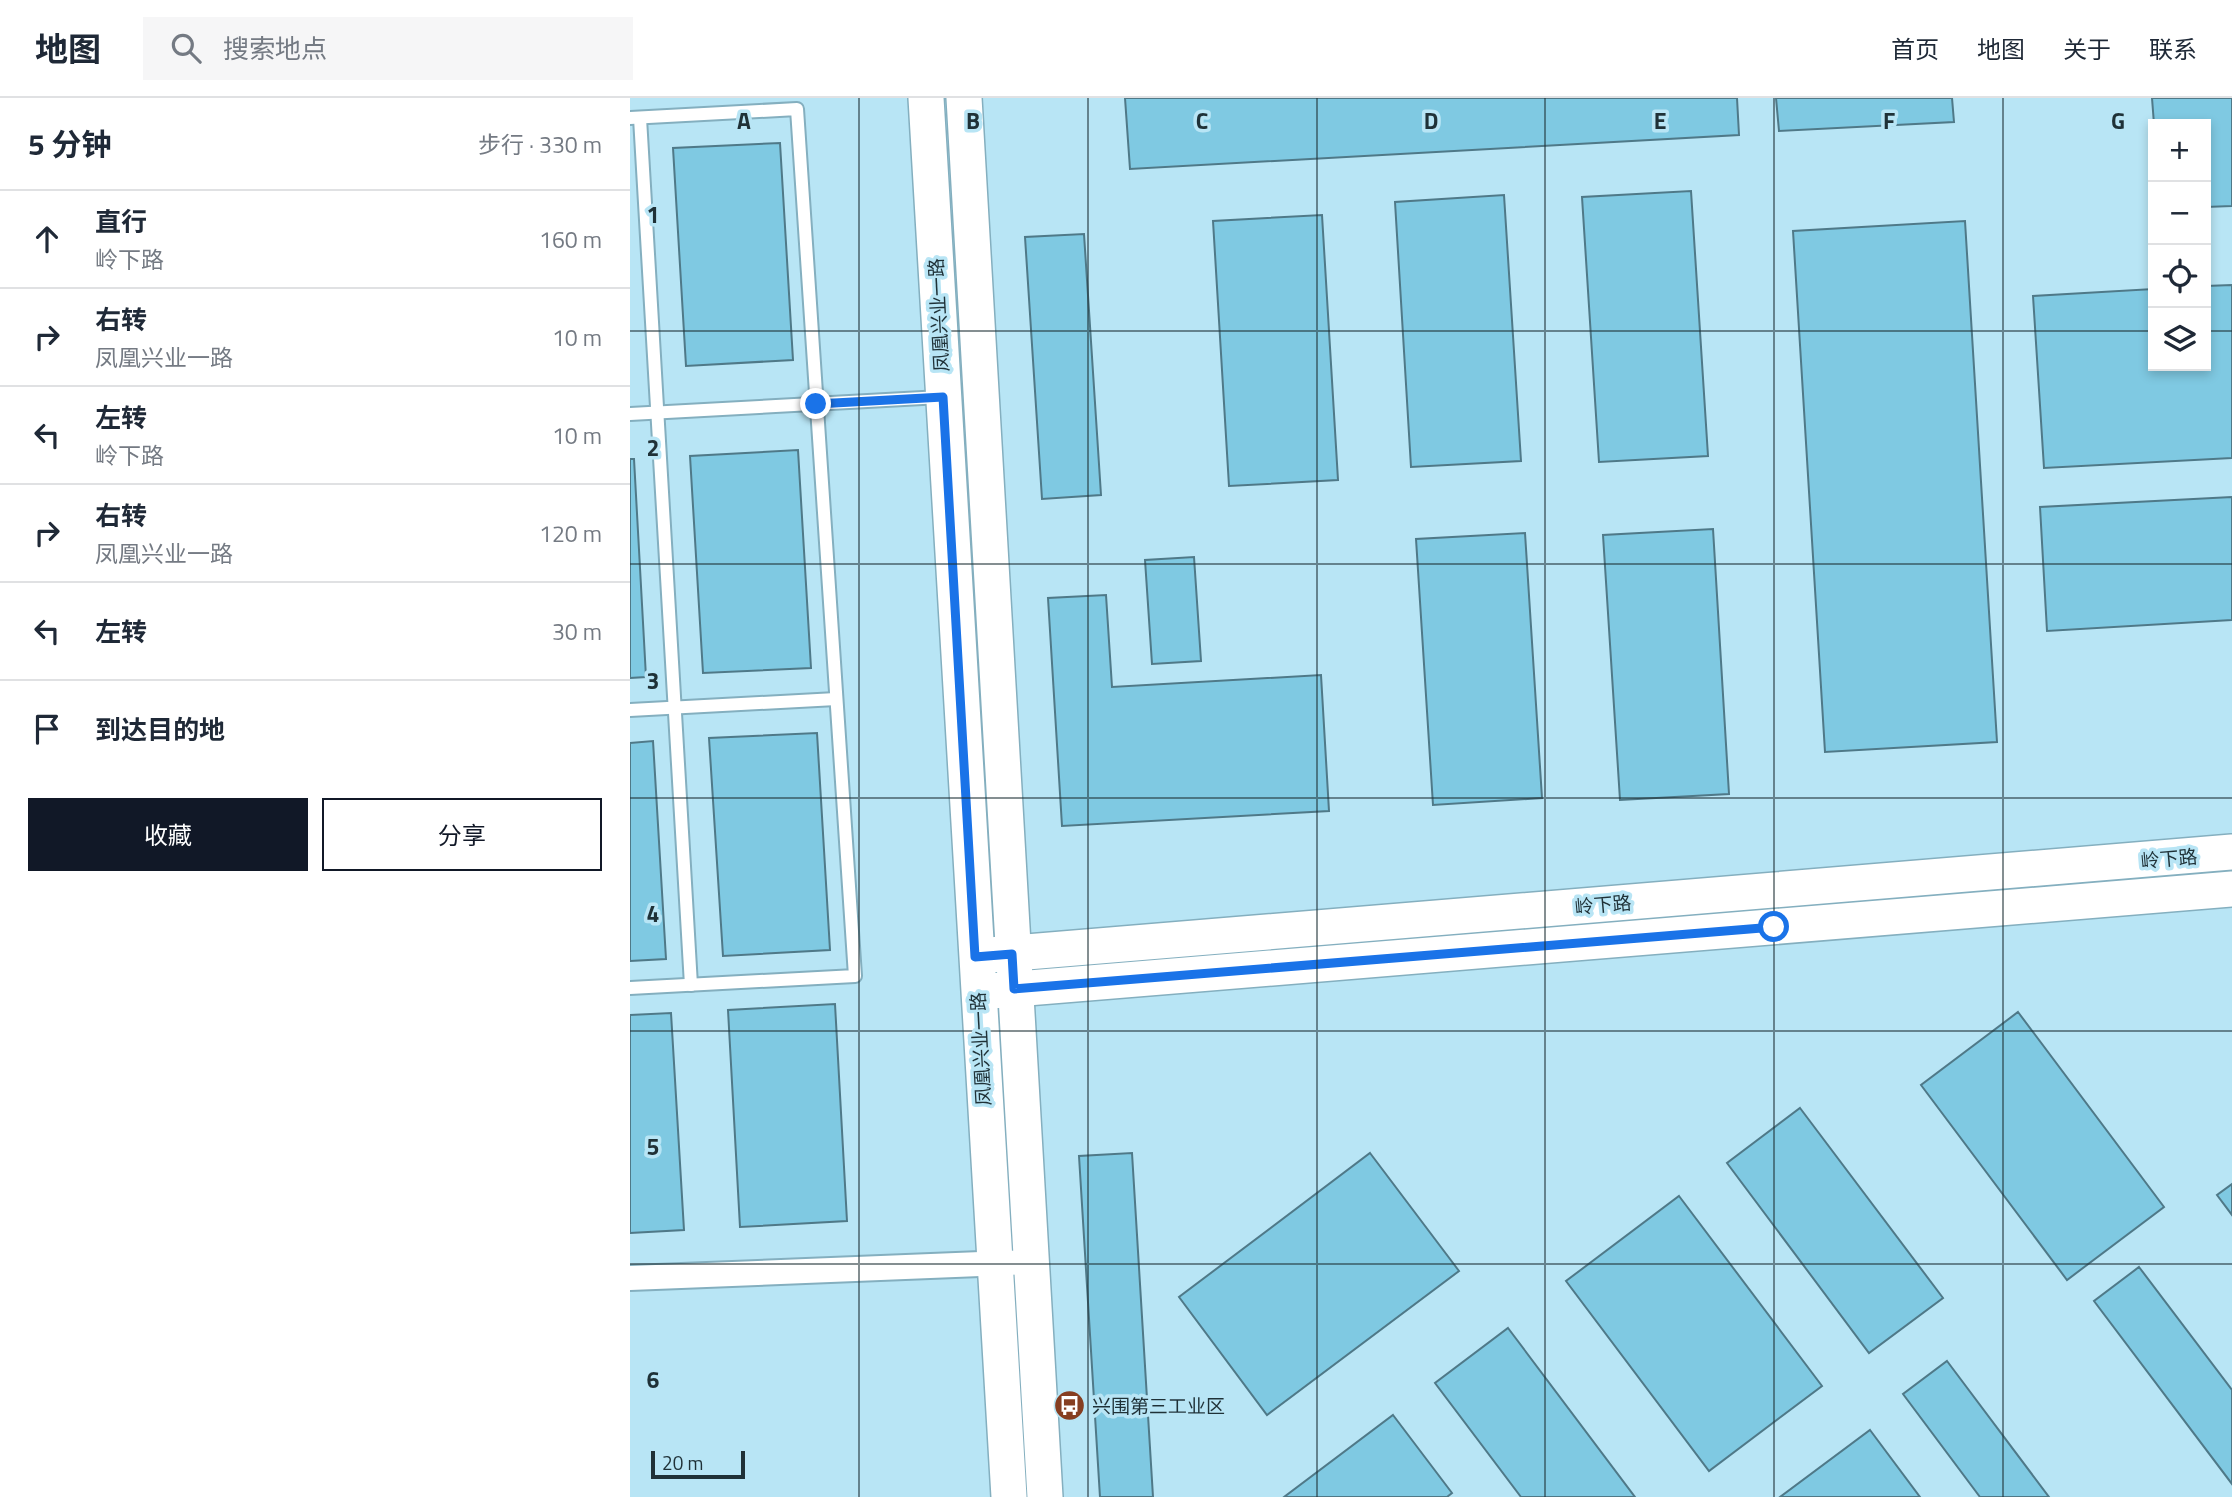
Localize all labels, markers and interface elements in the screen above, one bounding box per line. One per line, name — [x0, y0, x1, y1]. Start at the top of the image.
search box — [143, 17, 633, 80]
text: 地图 — [35, 24, 101, 74]
icon: search — [167, 29, 205, 67]
text: 搜索地点 — [223, 29, 327, 68]
text: 首页 — [1891, 31, 1939, 67]
text: 地图 — [1977, 31, 2025, 67]
text: 关于 — [2063, 31, 2111, 67]
text: 联系 — [2149, 31, 2197, 67]
text: A — [737, 103, 751, 138]
text: B — [966, 103, 980, 138]
text: C — [1196, 103, 1208, 138]
text: D — [1424, 103, 1438, 138]
text: E — [1654, 103, 1666, 138]
text: F — [1883, 103, 1895, 138]
text: G — [2111, 103, 2125, 138]
map controls — [2148, 119, 2211, 371]
button: + — [2148, 119, 2211, 182]
text: 5 分钟 — [28, 121, 111, 167]
text: 步行 · 330 m — [478, 127, 602, 162]
button: − — [2148, 182, 2211, 245]
text: 1 — [647, 197, 659, 232]
text: 直行 — [95, 202, 147, 241]
icon: ahead — [28, 220, 66, 258]
text: 160 m — [539, 222, 602, 257]
text: 岭下路 — [95, 242, 164, 277]
button: locate — [2148, 245, 2211, 308]
street label: 凤凰兴业一路 — [921, 257, 955, 373]
text: 右转 — [95, 300, 147, 339]
button: layers — [2148, 308, 2211, 371]
icon: right — [28, 318, 66, 356]
text: 10 m — [552, 320, 602, 355]
text: 凤凰兴业一路 — [95, 340, 233, 375]
route end — [800, 388, 831, 419]
text: 左转 — [95, 398, 147, 437]
icon: left — [28, 416, 66, 454]
text: 10 m — [552, 418, 602, 453]
text: 2 — [647, 430, 659, 465]
text: 岭下路 — [95, 438, 164, 473]
text: 右转 — [95, 496, 147, 535]
icon: right — [28, 514, 66, 552]
text: 120 m — [539, 516, 602, 551]
text: 凤凰兴业一路 — [95, 536, 233, 571]
icon: left — [28, 612, 66, 650]
text: 左转 — [95, 612, 147, 651]
text: 30 m — [552, 614, 602, 649]
text: 3 — [647, 663, 659, 698]
icon: arrive — [28, 710, 66, 748]
text: 到达目的地 — [95, 710, 225, 749]
button: 收藏 — [28, 798, 308, 871]
button: 分享 — [322, 798, 602, 871]
street label: 岭下路 — [2139, 841, 2199, 875]
street label: 岭下路 — [1573, 887, 1633, 921]
text: 4 — [647, 896, 659, 931]
route start — [1758, 911, 1789, 942]
street label: 凤凰兴业一路 — [963, 991, 997, 1107]
text: 5 — [647, 1129, 659, 1164]
text: 6 — [647, 1362, 660, 1397]
bus stop icon: 兴围第三工业区 — [1052, 1388, 1086, 1422]
place label: 兴围第三工业区 — [1092, 1391, 1225, 1420]
scale bar — [651, 1448, 746, 1480]
text: 20 m — [662, 1448, 703, 1477]

